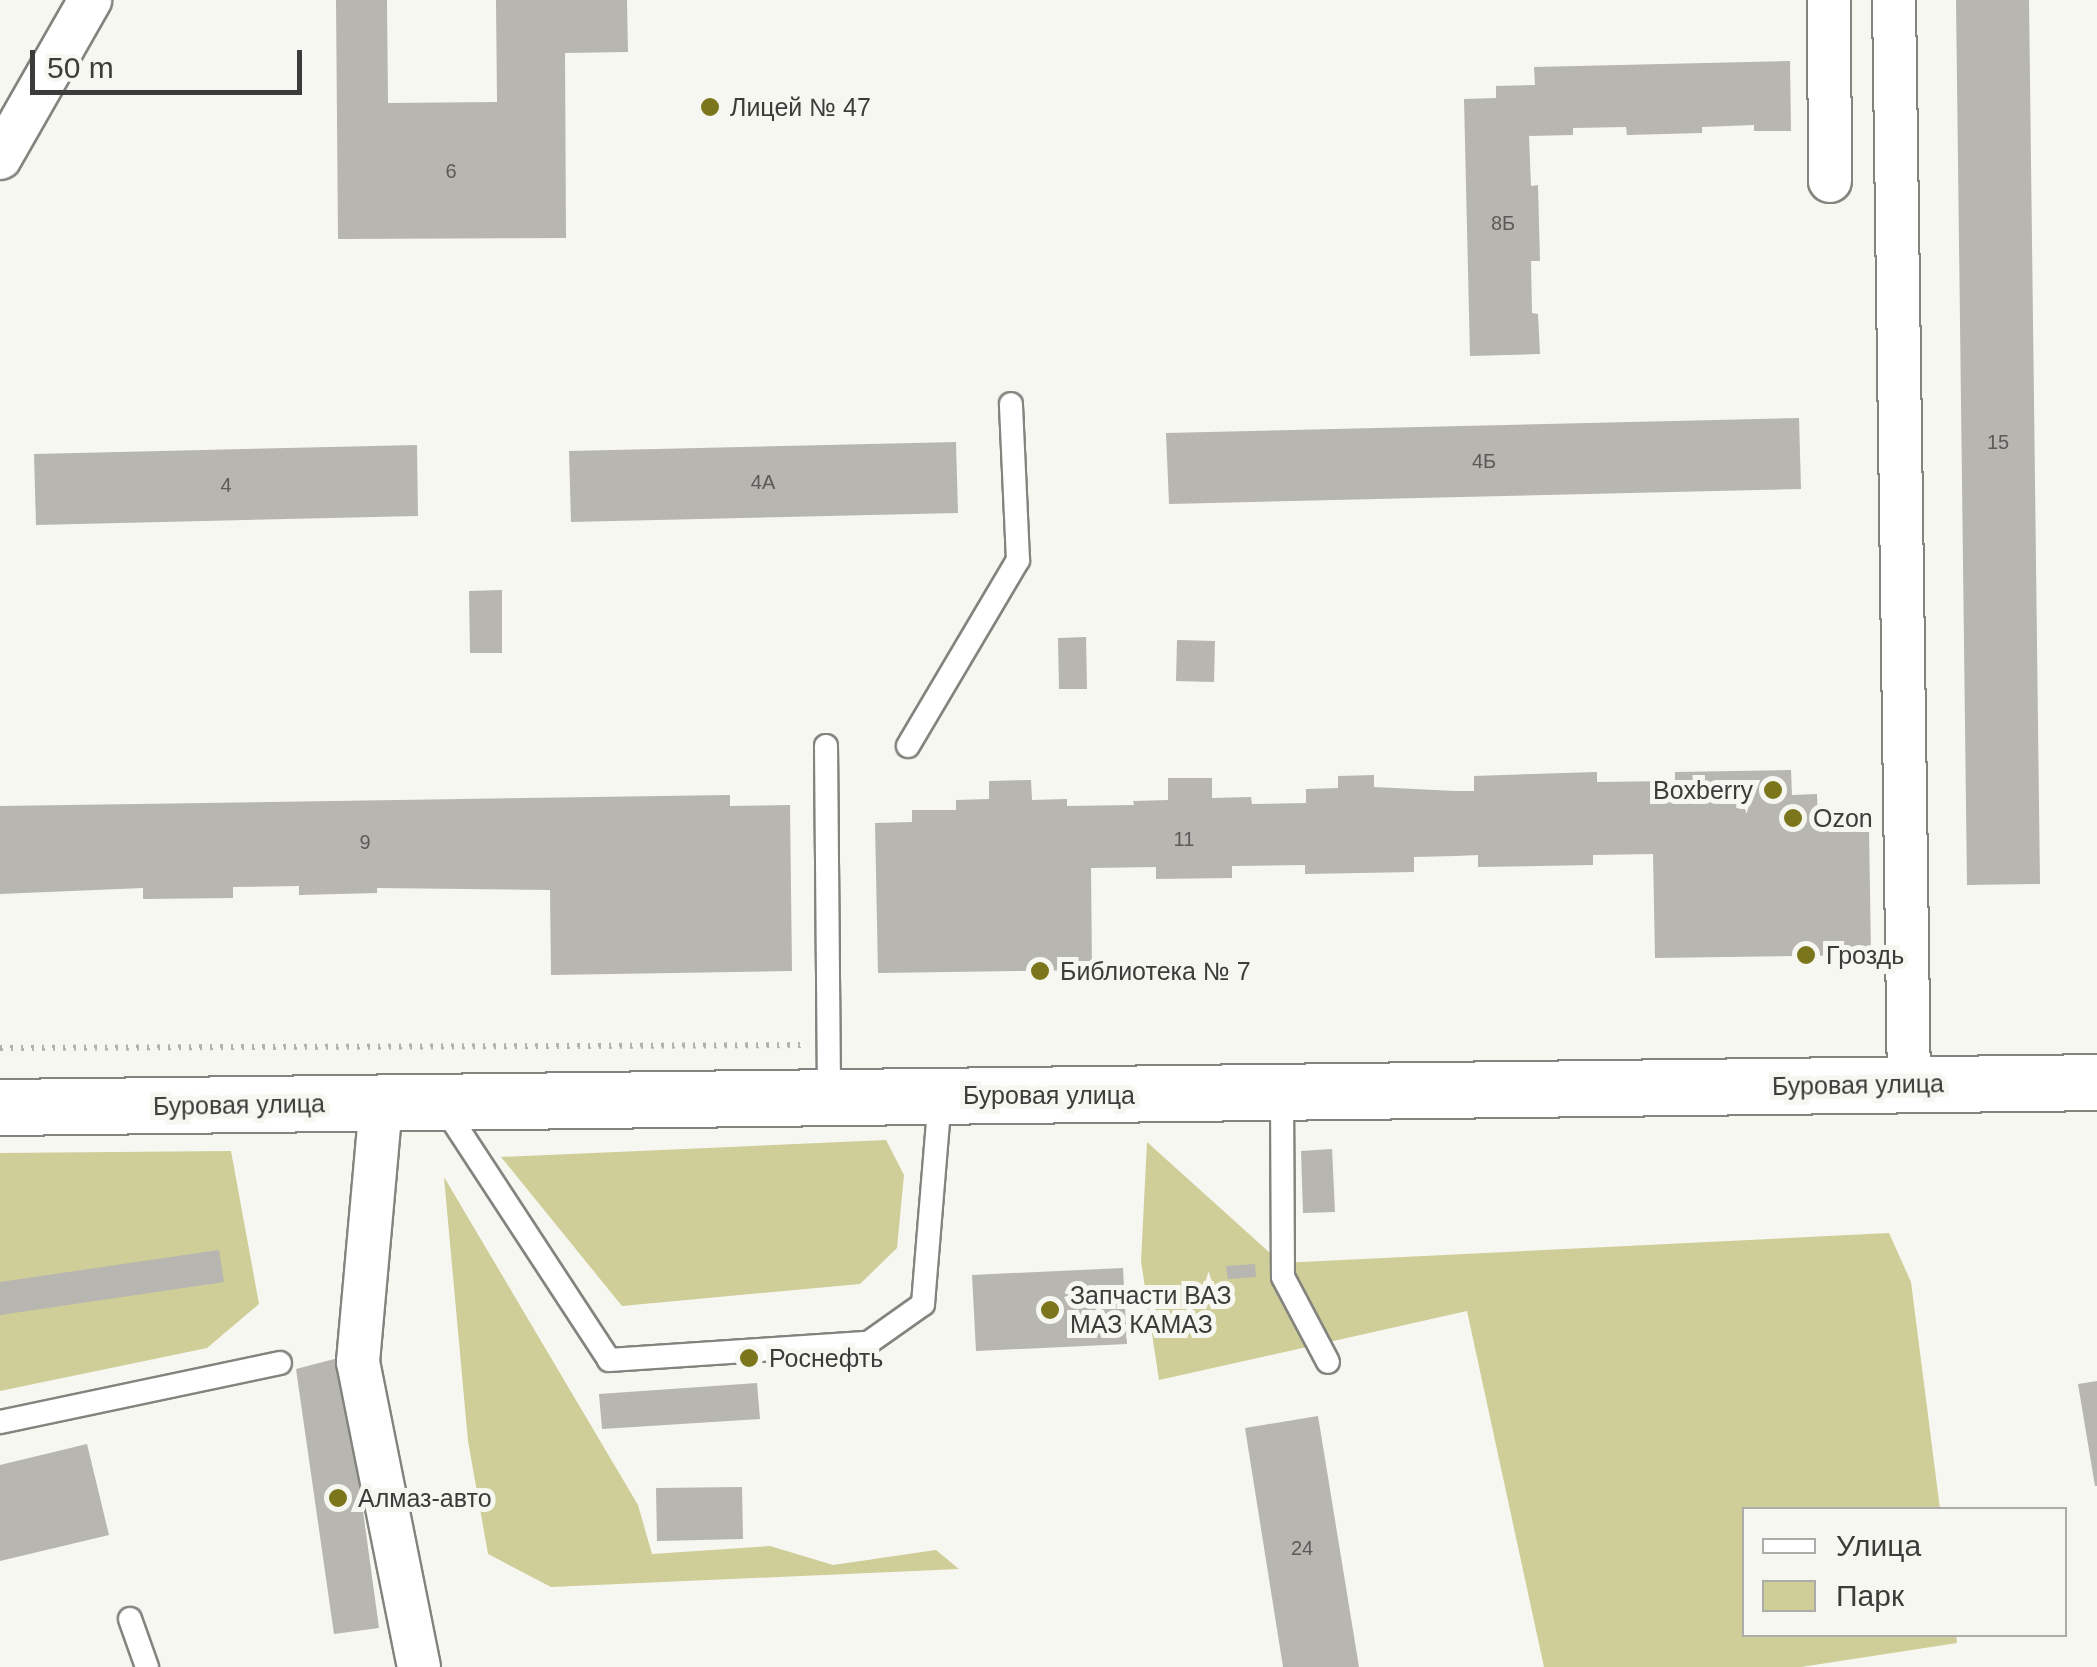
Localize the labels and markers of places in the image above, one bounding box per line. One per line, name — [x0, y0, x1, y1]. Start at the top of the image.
place label: Лицей № 47 — [730, 92, 871, 122]
marker: Лицей № 47 — [699, 96, 721, 118]
place label: Boxberry — [1653, 775, 1753, 805]
marker: Boxberry — [1762, 779, 1784, 801]
place label: Ozon — [1813, 803, 1873, 833]
marker: Ozon — [1782, 807, 1804, 829]
place label: Гроздь — [1826, 940, 1904, 970]
marker: Гроздь — [1795, 944, 1817, 966]
place label: Библиотека № 7 — [1060, 956, 1251, 986]
marker: Библиотека № 7 — [1029, 960, 1051, 982]
place label: Запчасти ВАЗ МАЗ КАМАЗ — [1070, 1281, 1232, 1340]
marker: Запчасти ВАЗ МАЗ КАМАЗ — [1039, 1299, 1061, 1321]
place label: Роснефть — [769, 1343, 883, 1373]
marker: Роснефть — [738, 1347, 760, 1369]
place label: Алмаз-авто — [358, 1483, 492, 1513]
marker: Алмаз-авто — [327, 1487, 349, 1509]

